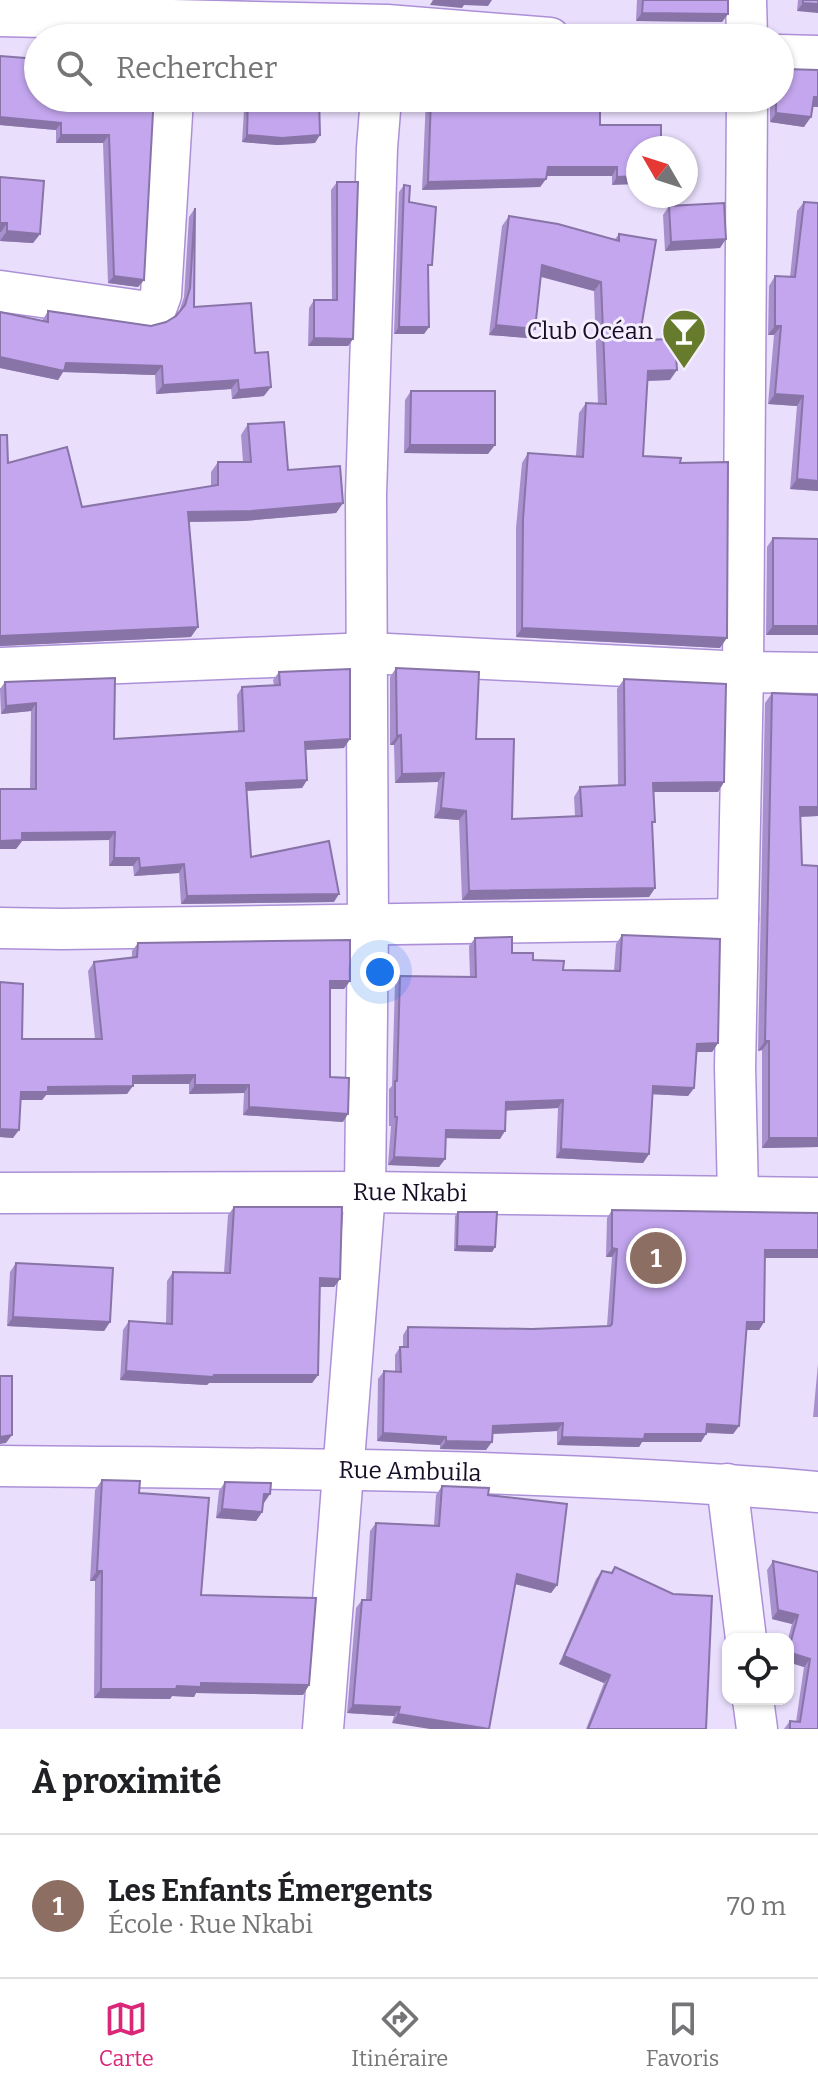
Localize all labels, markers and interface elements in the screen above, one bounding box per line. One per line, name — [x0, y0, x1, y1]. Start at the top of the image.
search box — [24, 24, 794, 112]
icon: search — [52, 46, 96, 90]
text: Rechercher — [116, 50, 277, 86]
north arrow — [626, 136, 698, 208]
bar icon: Club Océan — [660, 307, 708, 370]
place label: Club Océan — [527, 317, 653, 345]
your location — [360, 952, 400, 992]
street label: Rue Nkabi — [353, 1178, 467, 1207]
pin: 1 — [630, 1228, 682, 1288]
street label: Rue Ambuila — [338, 1456, 482, 1487]
map controls — [722, 1633, 794, 1705]
button: locate — [722, 1633, 794, 1705]
text: À proximité — [32, 1761, 222, 1802]
text: Les Enfants Émergents — [108, 1873, 433, 1909]
text: 1 — [52, 1891, 64, 1922]
text: 70 m — [727, 1891, 786, 1922]
text: École · Rue Nkabi — [108, 1909, 313, 1940]
tab: Carte — [99, 1997, 154, 2072]
tab: Itinéraire — [351, 1997, 448, 2072]
tab: Favoris — [646, 1997, 719, 2072]

